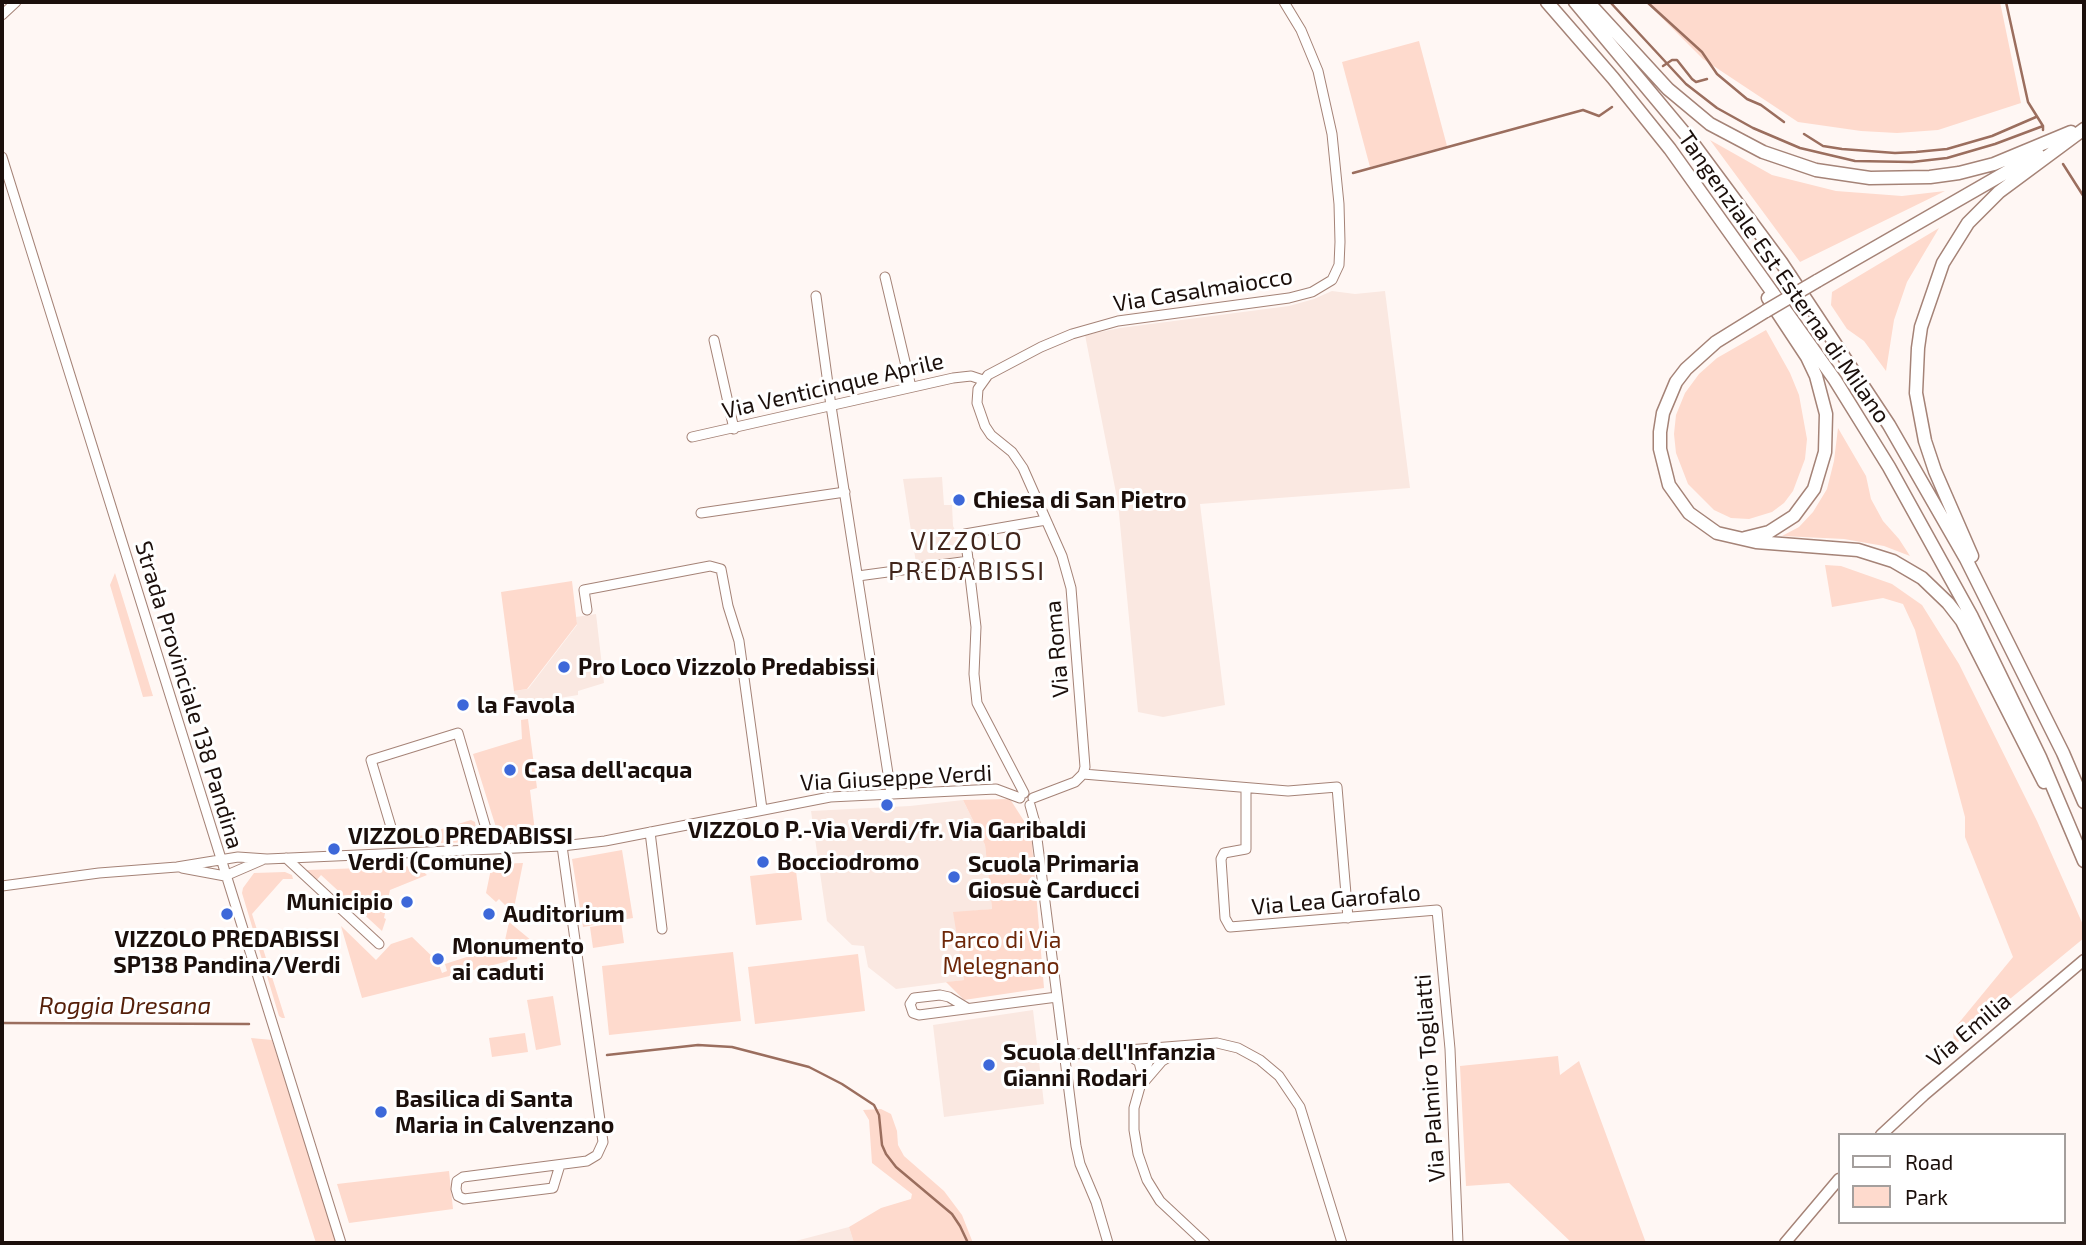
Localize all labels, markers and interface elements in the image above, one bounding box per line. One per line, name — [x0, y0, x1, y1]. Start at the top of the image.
street label: Tangenziale Est Esterna di Milano — [1672, 126, 1896, 428]
street label: Via Casalmaiocco — [1111, 262, 1295, 318]
street label: Via Venticinque Aprile — [720, 347, 946, 425]
place label: Chiesa di San Pietro — [973, 486, 1187, 514]
marker: Chiesa di San Pietro — [951, 492, 967, 508]
district label: VIZZOLO PREDABISSI — [889, 525, 1045, 586]
street label: Strada Provinciale 138 Pandina — [129, 538, 249, 852]
street label: Via Roma — [1039, 599, 1075, 699]
place label: Pro Loco Vizzolo Predabissi — [578, 653, 876, 681]
marker: Pro Loco Vizzolo Predabissi — [556, 659, 572, 675]
place label: la Favola — [477, 691, 575, 719]
marker: la Favola — [455, 697, 471, 713]
place label: Casa dell'acqua — [524, 756, 692, 784]
street label: Via Giuseppe Verdi — [799, 759, 993, 797]
marker: Casa dell'acqua — [502, 762, 518, 778]
marker: VIZZOLO P.-Via Verdi/fr. Via Garibaldi — [879, 797, 895, 813]
place label: VIZZOLO P.-Via Verdi/fr. Via Garibaldi — [688, 816, 1086, 844]
place label: VIZZOLO PREDABISSI Verdi (Comune) — [348, 822, 573, 876]
marker: VIZZOLO PREDABISSI Verdi (Comune) — [326, 841, 342, 857]
place label: Bocciodromo — [777, 848, 919, 876]
place label: Scuola Primaria Giosuè Carducci — [968, 850, 1140, 904]
marker: Bocciodromo — [755, 854, 771, 870]
marker: Scuola Primaria Giosuè Carducci — [946, 869, 962, 885]
street label: Via Lea Garofalo — [1250, 879, 1422, 921]
place label: Municipio — [286, 888, 393, 916]
marker: Municipio — [399, 894, 415, 910]
place label: Auditorium — [503, 900, 625, 928]
marker: VIZZOLO PREDABISSI SP138 Pandina/Verdi — [219, 906, 235, 922]
marker: Auditorium — [481, 906, 497, 922]
place label: VIZZOLO PREDABISSI SP138 Pandina/Verdi — [113, 925, 341, 979]
park label: Parco di Via Melegnano — [941, 926, 1061, 980]
place label: Monumento ai caduti — [452, 932, 584, 986]
marker: Monumento ai caduti — [430, 951, 446, 967]
street label: Via Palmiro Togliatti — [1409, 973, 1451, 1183]
street label: Via Emilia — [1921, 987, 2017, 1073]
water label: Roggia Dresana — [39, 992, 211, 1020]
place label: Scuola dell'Infanzia Gianni Rodari — [1003, 1038, 1216, 1092]
marker: Scuola dell'Infanzia Gianni Rodari — [981, 1057, 997, 1073]
place label: Basilica di Santa Maria in Calvenzano — [395, 1085, 614, 1139]
marker: Basilica di Santa Maria in Calvenzano — [373, 1104, 389, 1120]
legend — [1838, 1133, 2065, 1224]
text: Road — [1905, 1149, 1953, 1174]
text: Park — [1905, 1184, 1948, 1209]

